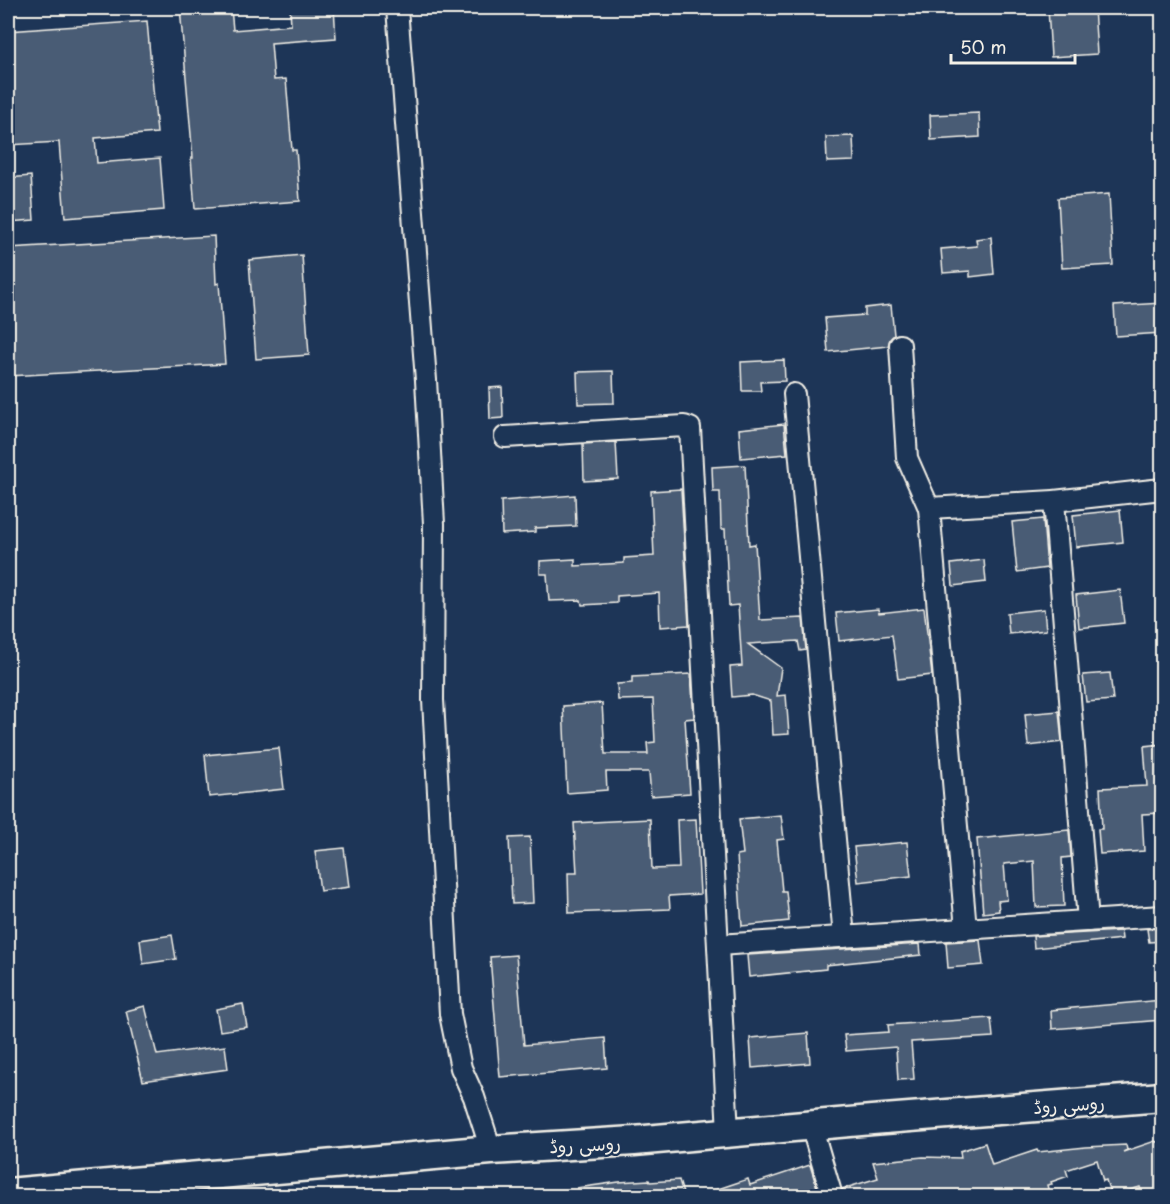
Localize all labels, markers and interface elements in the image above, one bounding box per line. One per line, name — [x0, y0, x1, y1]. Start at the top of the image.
scale bar — [951, 27, 1076, 65]
text: 50 m — [960, 33, 1007, 60]
street label: روسی روڈ — [1032, 1088, 1106, 1120]
street label: روسی روڈ — [549, 1129, 621, 1159]

